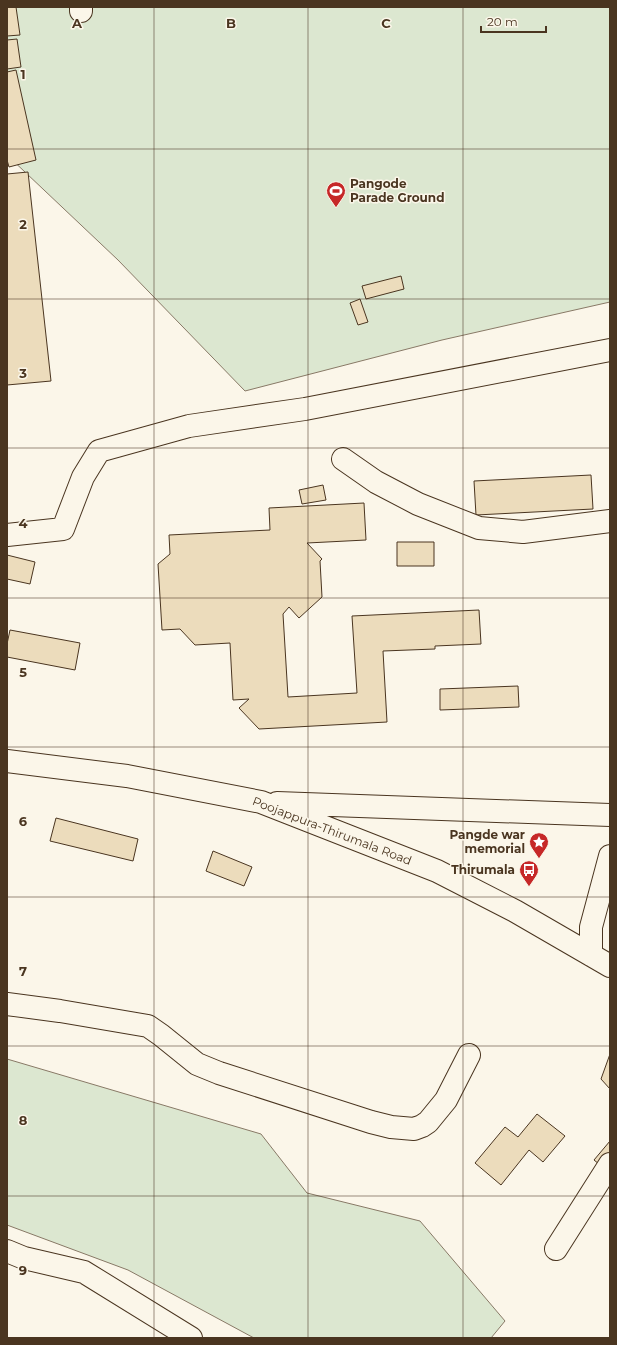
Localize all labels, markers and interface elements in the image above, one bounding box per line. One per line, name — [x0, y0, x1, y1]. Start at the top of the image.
scale bar — [481, 8, 546, 34]
text: 20 m — [487, 14, 518, 29]
text: A — [71, 15, 83, 31]
text: B — [226, 15, 236, 31]
text: C — [381, 15, 391, 31]
text: 1 — [20, 66, 26, 82]
place label: Pangode Parade Ground — [350, 176, 445, 205]
sports icon: Pangode Parade Ground — [325, 180, 347, 208]
text: 2 — [19, 216, 27, 232]
text: 3 — [18, 365, 27, 381]
text: 4 — [19, 515, 28, 531]
text: 5 — [19, 664, 27, 680]
street label: Poojappura-Thirumala Road — [250, 793, 414, 868]
text: 6 — [19, 813, 28, 829]
place label: Pangde war memorial — [449, 827, 525, 856]
place icon: Pangde war memorial — [528, 831, 550, 859]
bus stop icon: Thirumala — [518, 859, 540, 887]
place label: Thirumala — [451, 862, 515, 877]
text: 7 — [19, 963, 27, 979]
text: 8 — [19, 1112, 28, 1128]
text: 9 — [19, 1262, 27, 1278]

